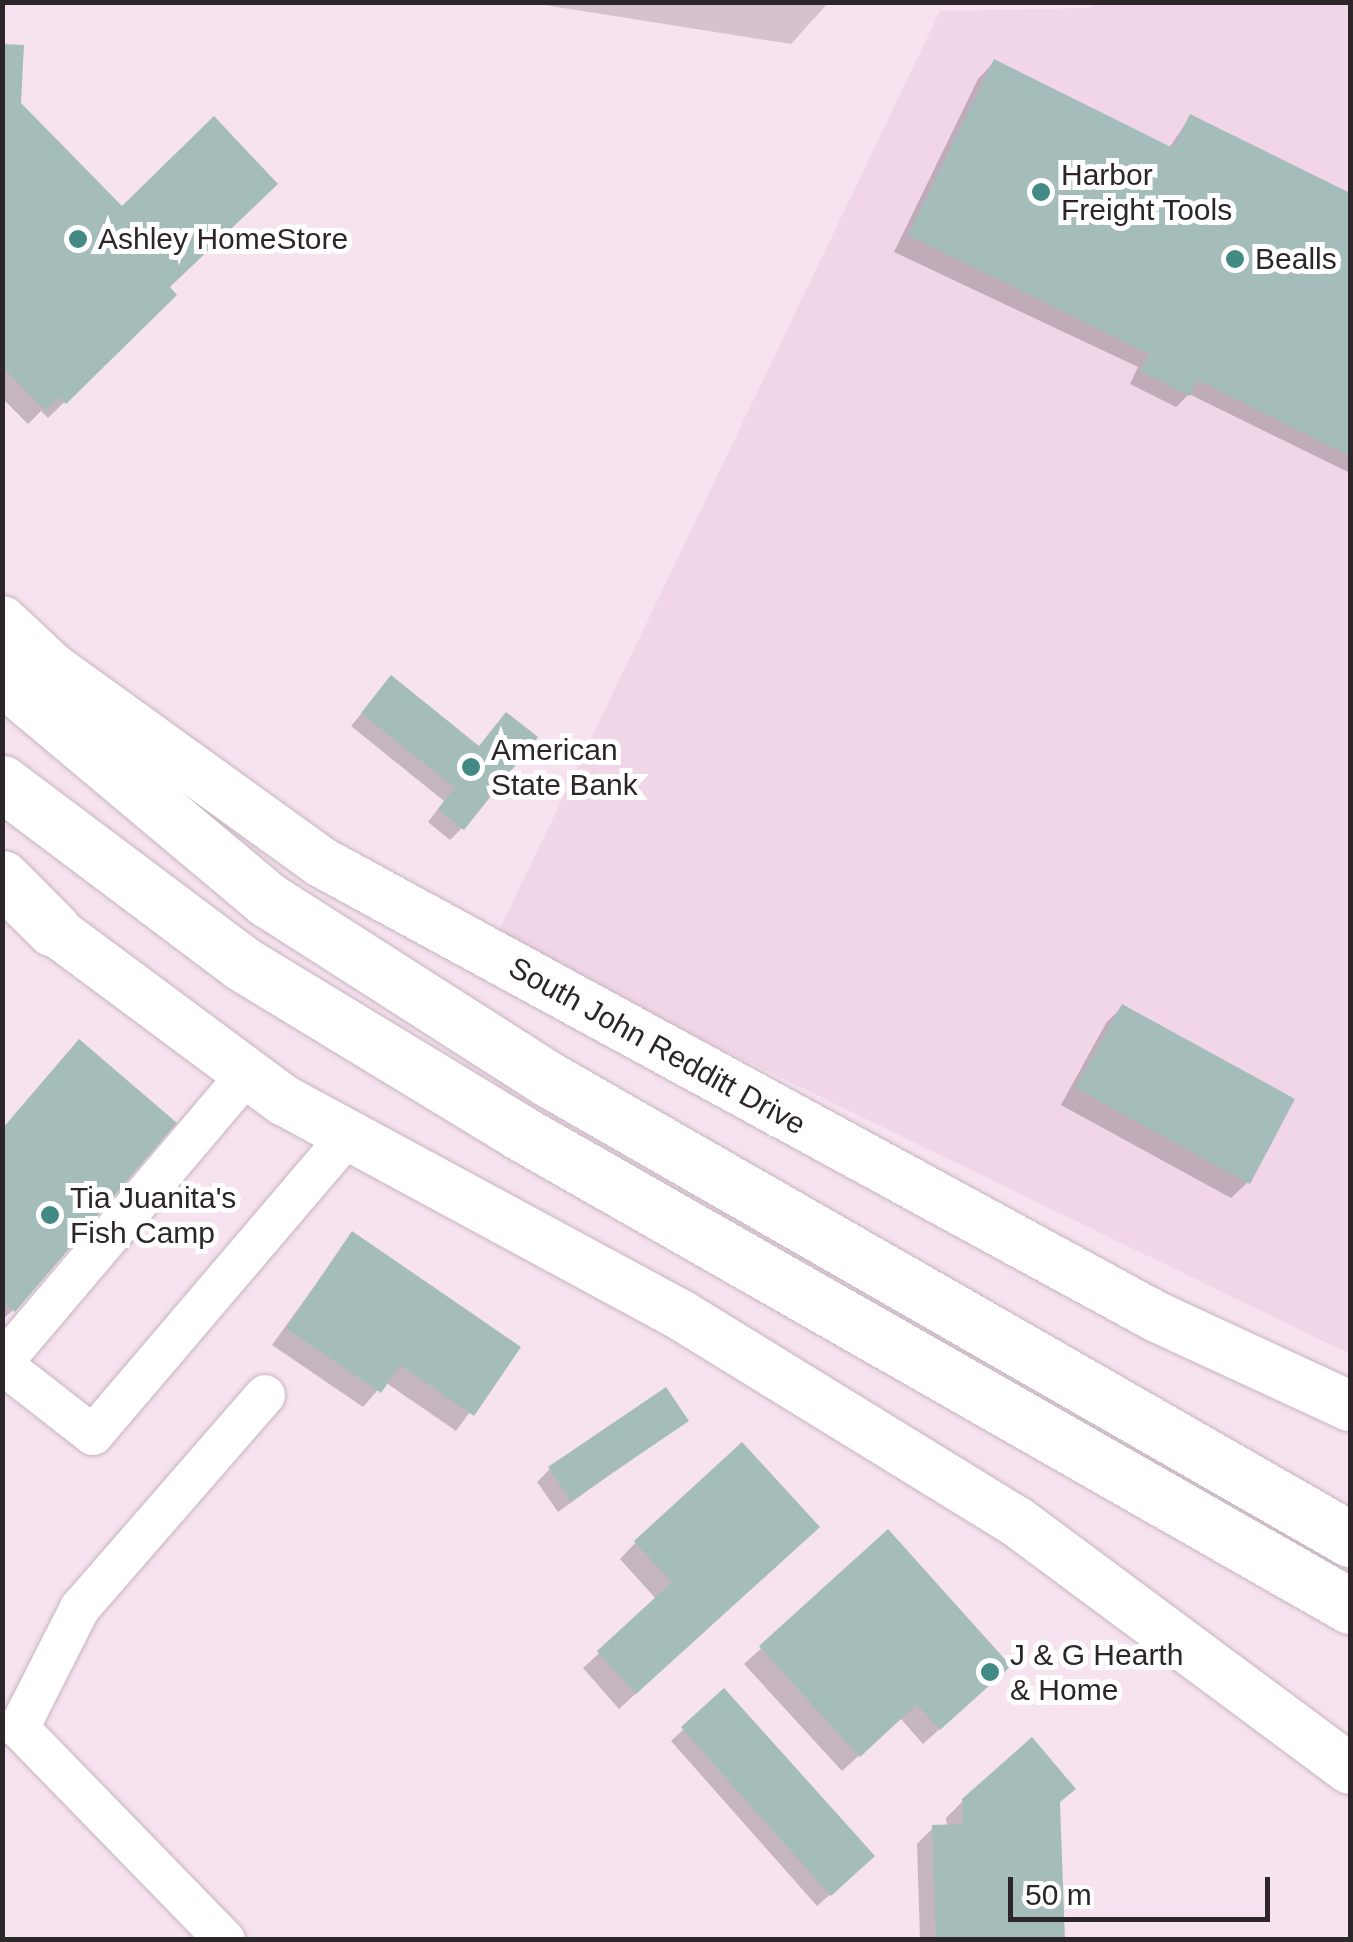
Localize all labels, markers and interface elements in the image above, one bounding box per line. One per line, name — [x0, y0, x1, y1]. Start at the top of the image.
place label: Harbor Freight Tools — [1061, 157, 1233, 228]
marker: Harbor Freight Tools — [1030, 181, 1052, 203]
place label: Ashley HomeStore — [98, 221, 348, 257]
marker: Ashley HomeStore — [67, 228, 89, 250]
place label: Bealls — [1255, 241, 1337, 277]
marker: Bealls — [1224, 248, 1246, 270]
place label: American State Bank — [491, 732, 638, 802]
marker: American State Bank — [460, 756, 482, 778]
street label: South John Redditt Drive — [502, 949, 812, 1143]
place label: Tia Juanita's Fish Camp — [70, 1180, 236, 1250]
marker: Tia Juanita's Fish Camp — [39, 1204, 61, 1226]
place label: J & G Hearth & Home — [1010, 1637, 1183, 1708]
marker: J & G Hearth & Home — [979, 1661, 1001, 1683]
scale bar — [1013, 1857, 1276, 1919]
text: 50 m — [1025, 1878, 1092, 1911]

